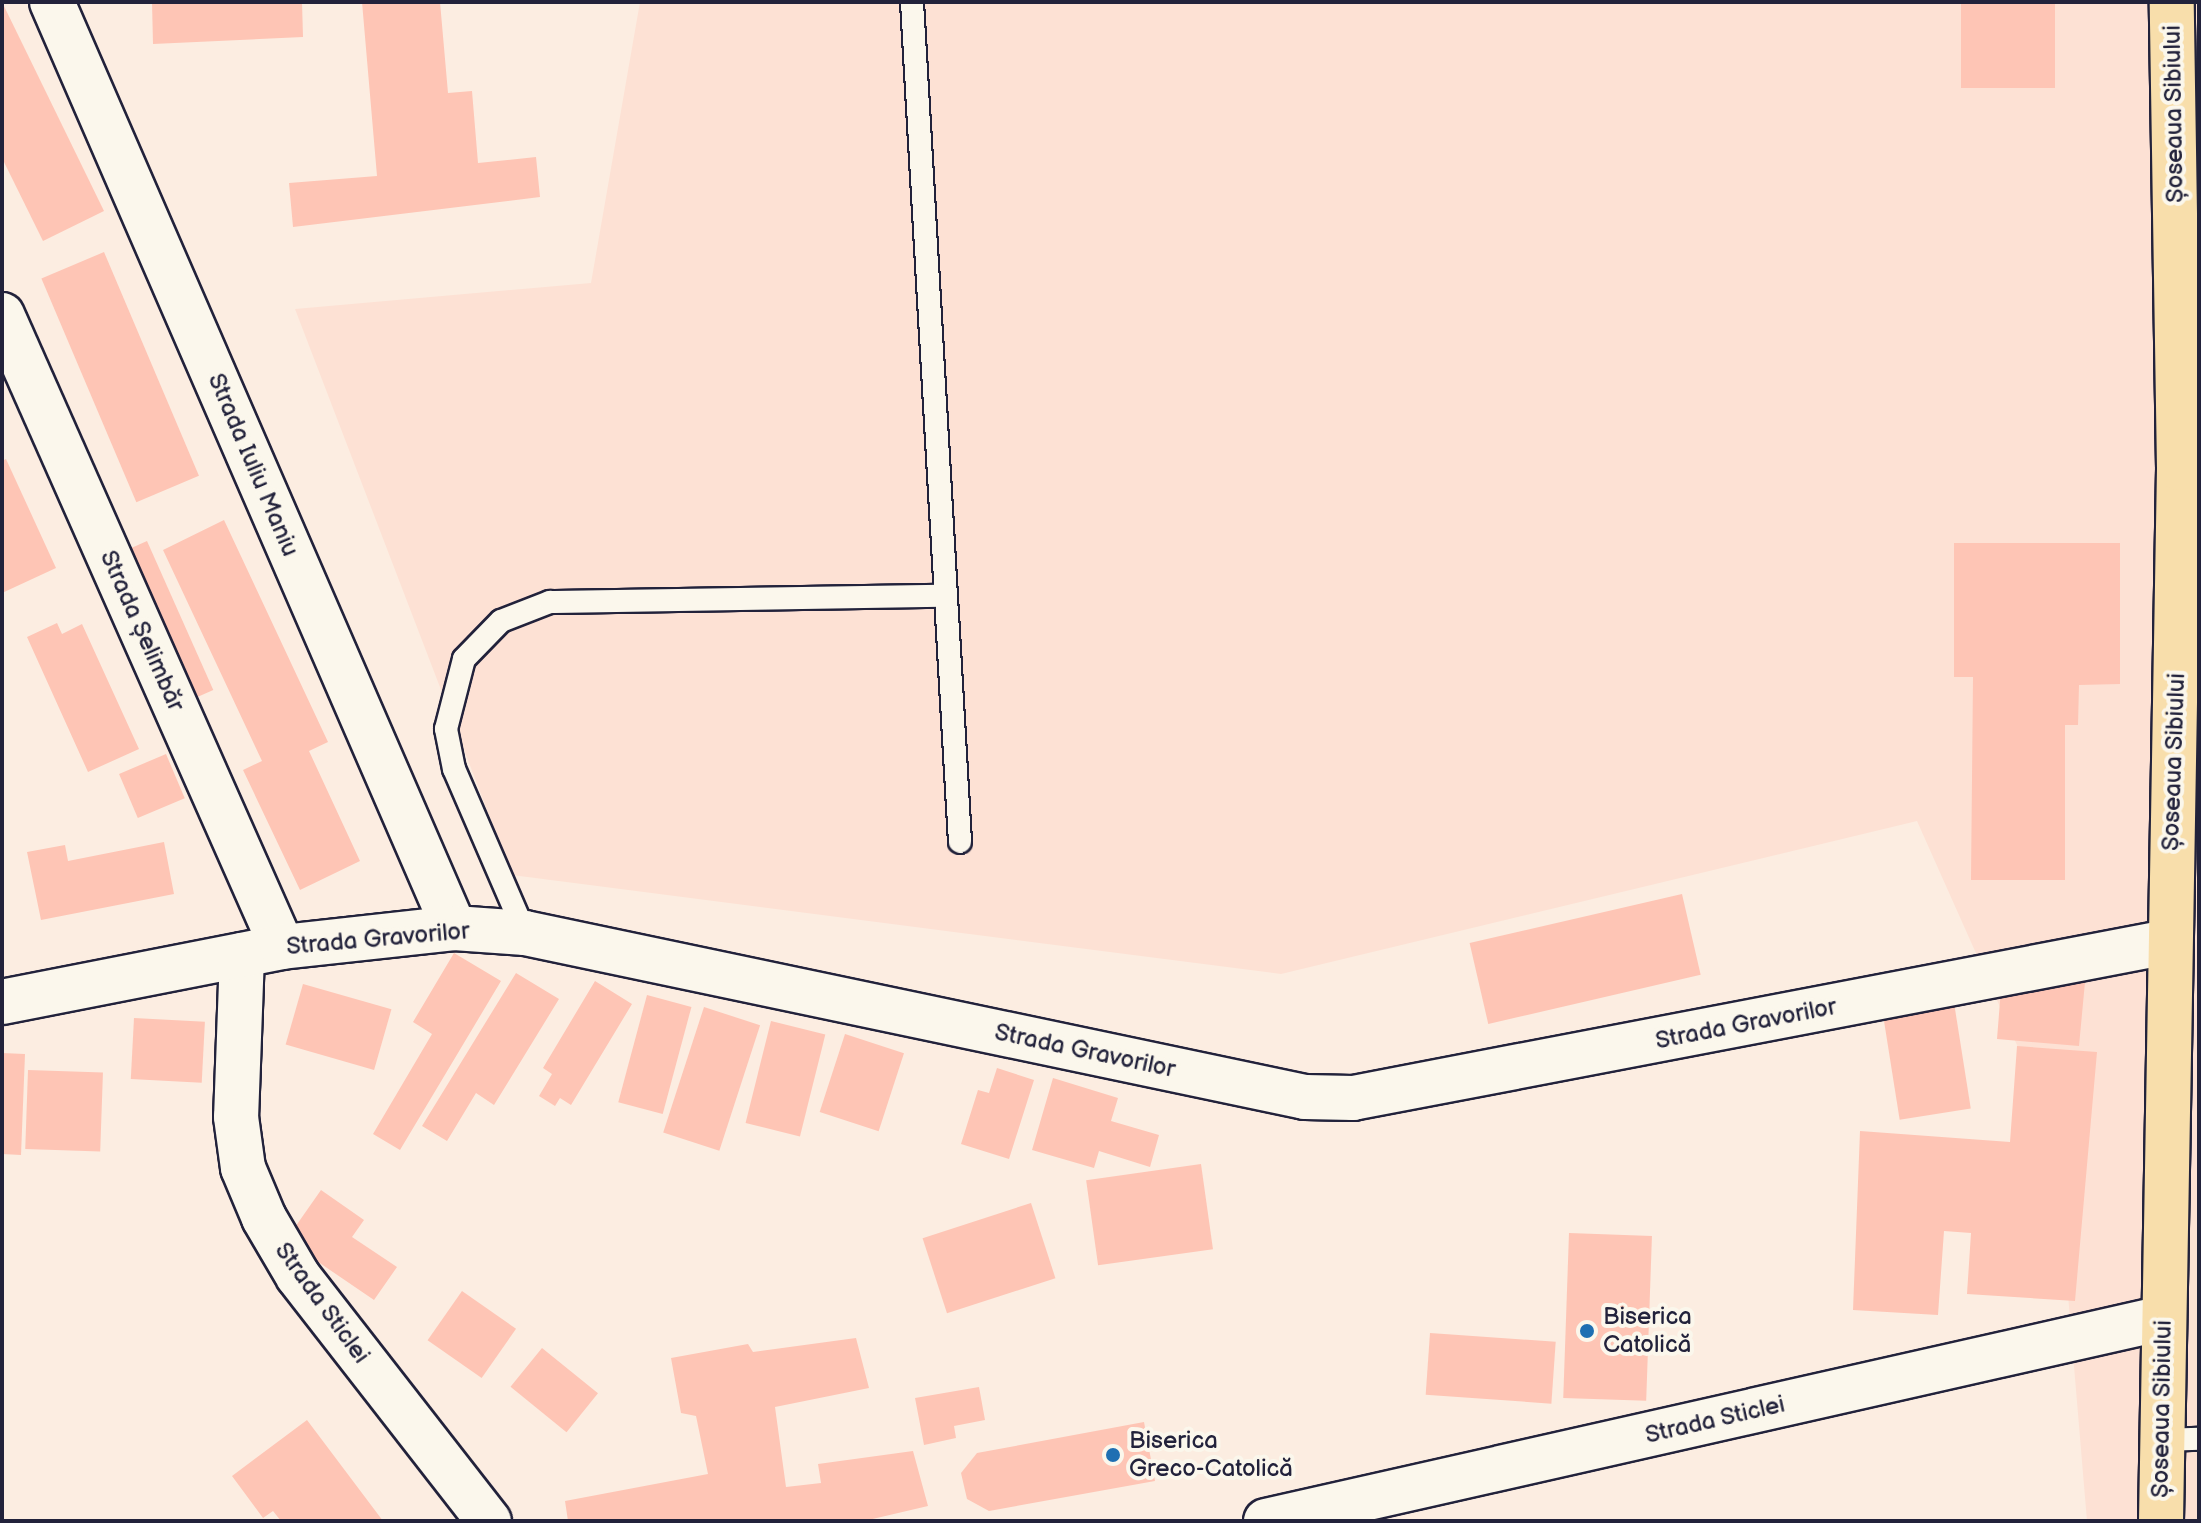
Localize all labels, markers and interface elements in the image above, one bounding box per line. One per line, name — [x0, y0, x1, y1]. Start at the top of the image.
street label: Șoseaua Sibiului — [2158, 25, 2190, 203]
street label: Strada Iuliu Maniu — [201, 369, 305, 561]
street label: Strada Șelimbăr — [94, 546, 190, 716]
street label: Șoseaua Sibiului — [2156, 672, 2192, 852]
street label: Strada Gravorilor — [285, 917, 471, 961]
street label: Strada Gravorilor — [1653, 992, 1839, 1056]
street label: Strada Gravorilor — [992, 1018, 1178, 1084]
street label: Strada Sticlei — [268, 1237, 376, 1369]
place label: Biserica Catolică — [1603, 1303, 1692, 1359]
street label: Șoseaua Sibiului — [2146, 1320, 2178, 1498]
marker: Biserica Catolică — [1578, 1322, 1596, 1340]
street label: Strada Sticlei — [1642, 1390, 1788, 1450]
place label: Biserica Greco-Catolică — [1129, 1427, 1293, 1483]
marker: Biserica Greco-Catolică — [1104, 1446, 1122, 1464]

